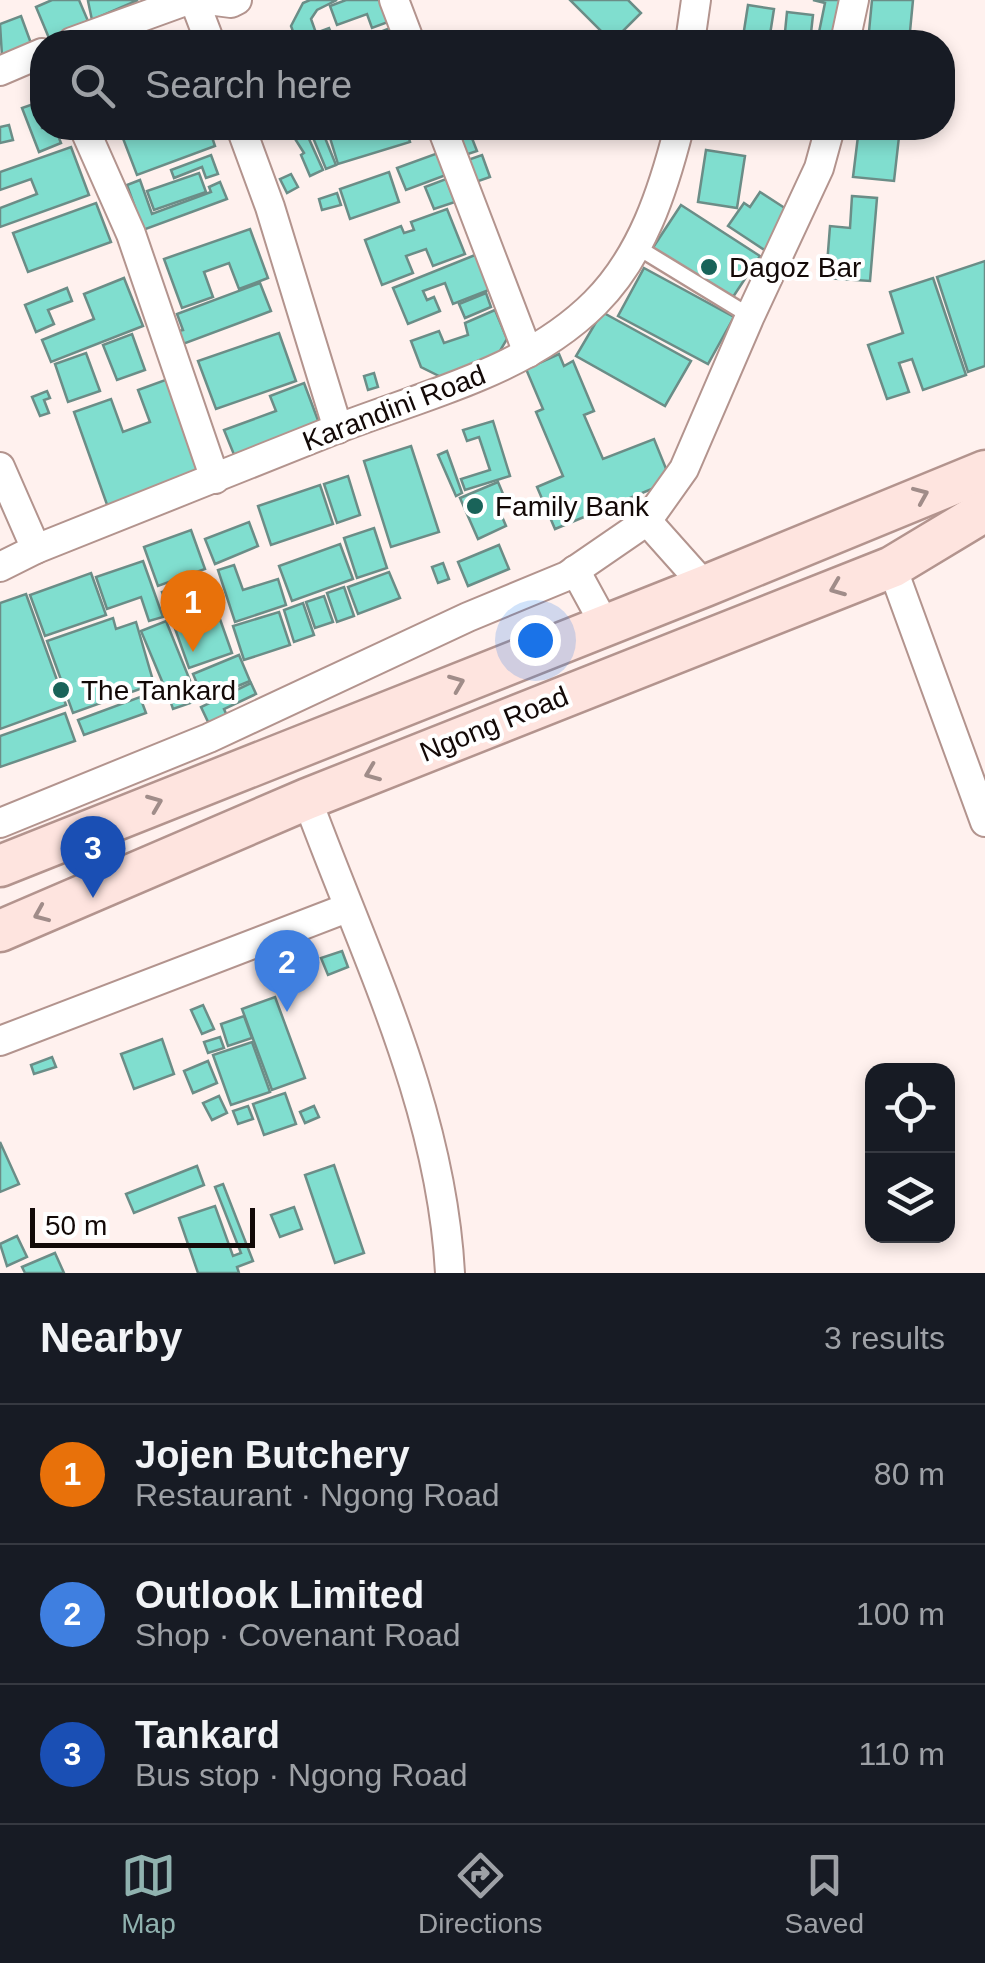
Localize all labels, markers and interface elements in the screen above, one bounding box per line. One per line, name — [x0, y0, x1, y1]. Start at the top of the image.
search box — [30, 30, 955, 140]
icon: search — [65, 58, 120, 113]
text: Search here — [145, 64, 352, 106]
place label: Dagoz Bar — [729, 252, 861, 283]
marker: Dagoz Bar — [698, 256, 720, 278]
street label: Karandini Road — [298, 359, 490, 457]
one-way arrow — [910, 487, 928, 507]
place label: Family Bank — [495, 491, 650, 522]
marker: Family Bank — [464, 495, 486, 517]
pin: 1 — [160, 570, 226, 652]
one-way arrow — [829, 577, 847, 597]
your location — [510, 615, 561, 666]
place label: The Tankard — [81, 675, 236, 706]
one-way arrow — [448, 675, 465, 695]
marker: The Tankard — [50, 679, 72, 701]
street label: Ngong Road — [415, 680, 573, 768]
one-way arrow — [365, 761, 382, 781]
one-way arrow — [146, 795, 163, 815]
pin: 3 — [61, 816, 126, 898]
one-way arrow — [33, 902, 51, 922]
pin: 2 — [254, 930, 320, 1012]
map controls — [865, 1063, 955, 1243]
button: locate — [865, 1063, 955, 1153]
button: layers — [865, 1153, 955, 1243]
scale bar — [30, 1203, 255, 1248]
text: 50 m — [45, 1210, 107, 1241]
text: Nearby — [40, 1314, 182, 1361]
text: 3 results — [824, 1320, 945, 1356]
text: Jojen Butchery — [135, 1434, 410, 1476]
text: 1 — [64, 1456, 81, 1492]
text: 80 m — [874, 1456, 945, 1492]
text: Restaurant · Ngong Road — [135, 1477, 500, 1513]
text: Outlook Limited — [135, 1574, 424, 1616]
text: 2 — [64, 1596, 81, 1632]
text: 100 m — [856, 1596, 945, 1632]
text: Shop · Covenant Road — [135, 1617, 461, 1653]
text: Tankard — [135, 1714, 280, 1756]
text: 3 — [64, 1736, 81, 1772]
text: 110 m — [858, 1736, 945, 1772]
text: Bus stop · Ngong Road — [135, 1757, 468, 1793]
tab: Map — [121, 1848, 176, 1940]
tab: Directions — [418, 1848, 543, 1940]
tab: Saved — [785, 1848, 864, 1940]

